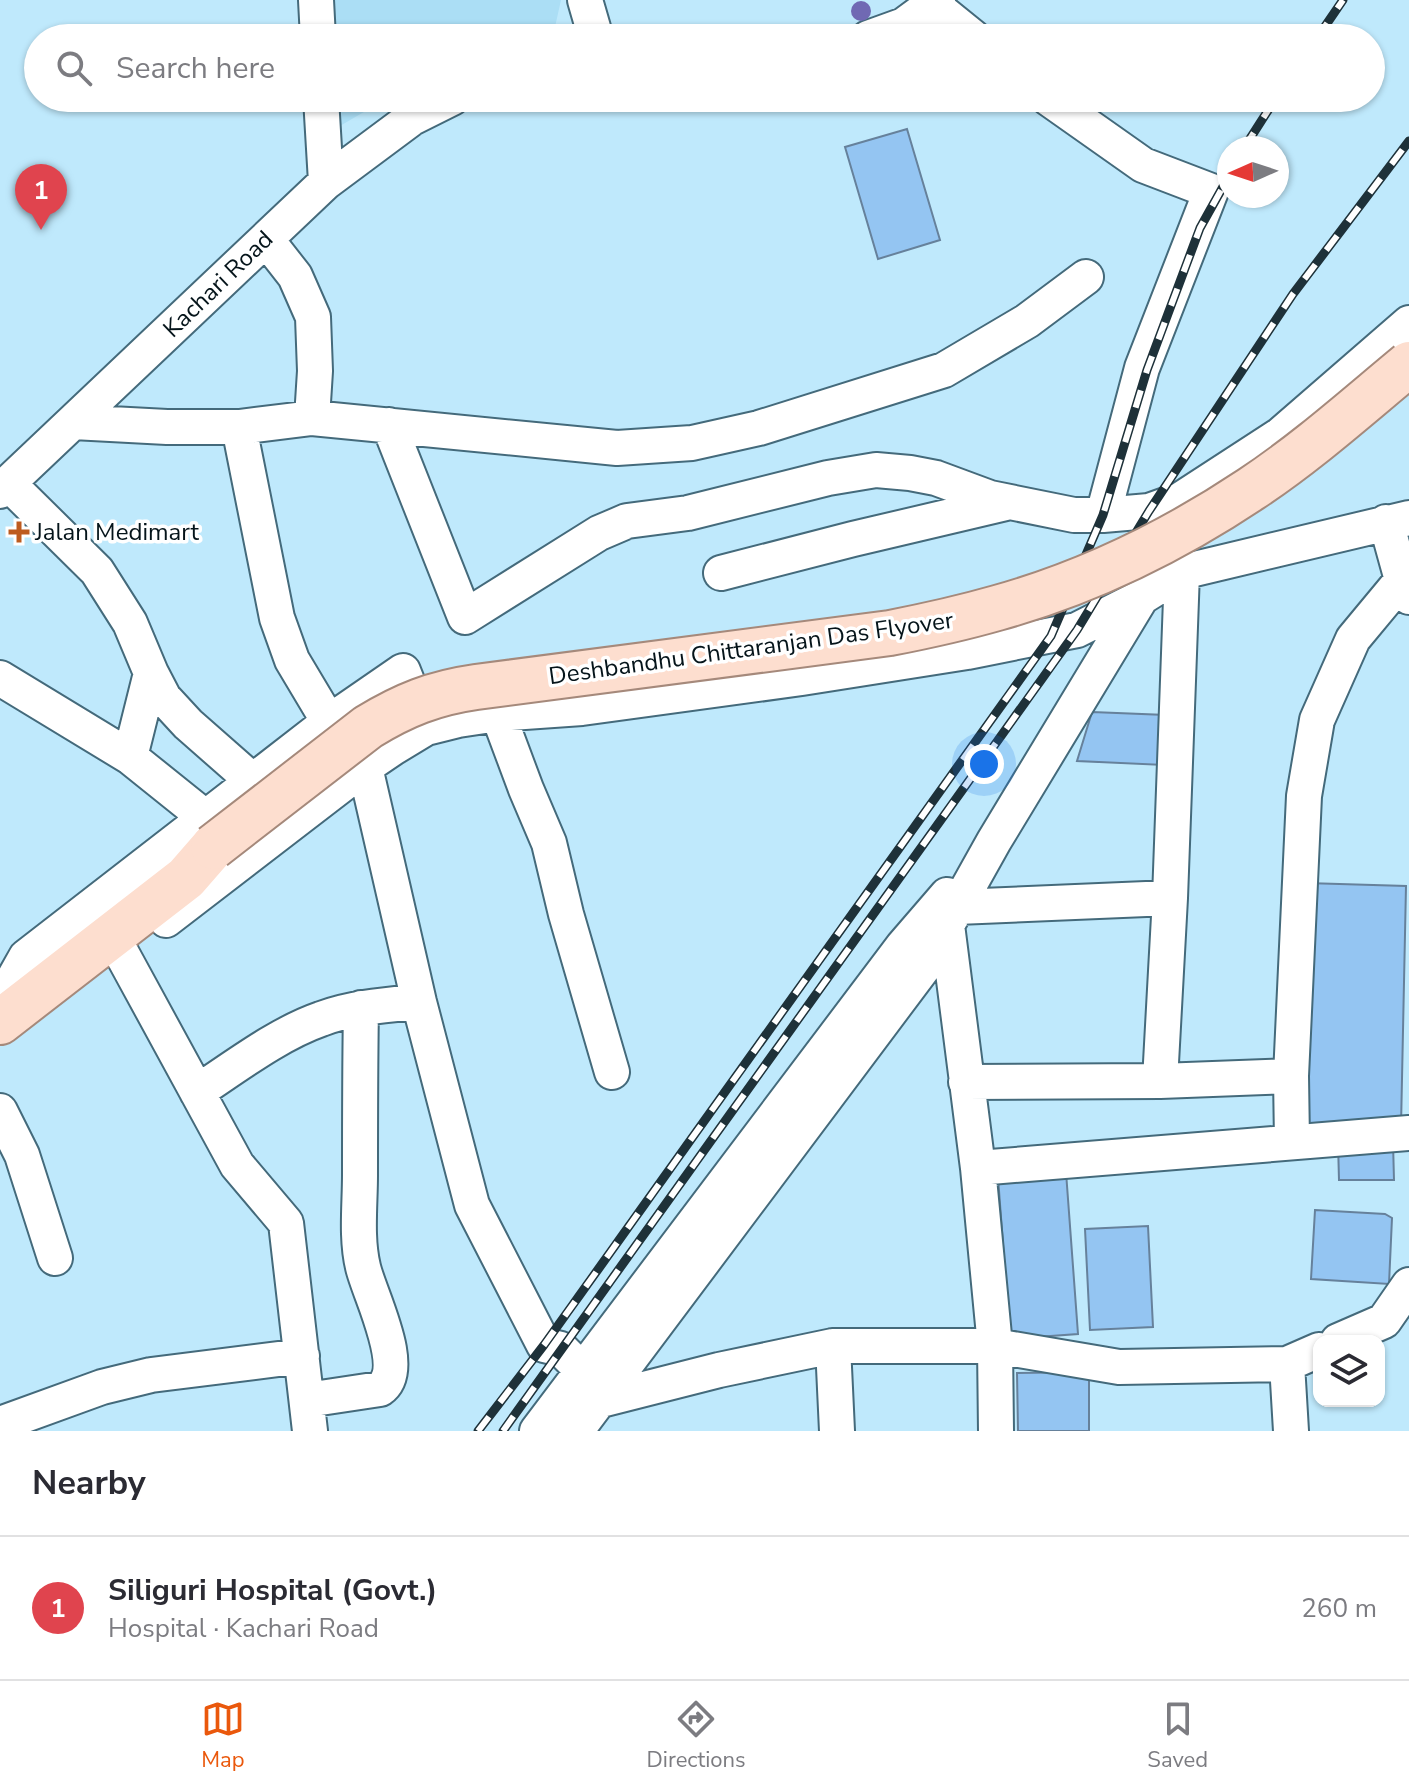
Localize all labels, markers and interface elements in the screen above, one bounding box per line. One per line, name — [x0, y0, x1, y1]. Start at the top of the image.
search box — [24, 24, 1385, 112]
icon: search — [52, 46, 96, 90]
text: Search here — [116, 48, 275, 89]
north arrow — [1217, 136, 1289, 208]
pin: 1 — [15, 164, 67, 230]
street label: Kachari Road — [156, 223, 280, 345]
place label: Jalan Medimart — [34, 516, 199, 548]
marker: Jalan Medimart — [10, 523, 28, 541]
street label: Deshbandhu Chittaranjan Das Flyover — [547, 604, 956, 692]
your location — [964, 744, 1004, 784]
map controls — [1313, 1335, 1385, 1407]
button: layers — [1313, 1335, 1385, 1407]
text: Nearby — [32, 1460, 146, 1506]
text: Siliguri Hospital (Govt.) — [108, 1570, 437, 1611]
text: 1 — [50, 1591, 66, 1626]
text: 260 m — [1301, 1591, 1377, 1626]
text: Hospital · Kachari Road — [108, 1611, 379, 1646]
tab: Map — [201, 1697, 245, 1775]
tab: Directions — [647, 1697, 746, 1775]
tab: Saved — [1147, 1697, 1208, 1775]

